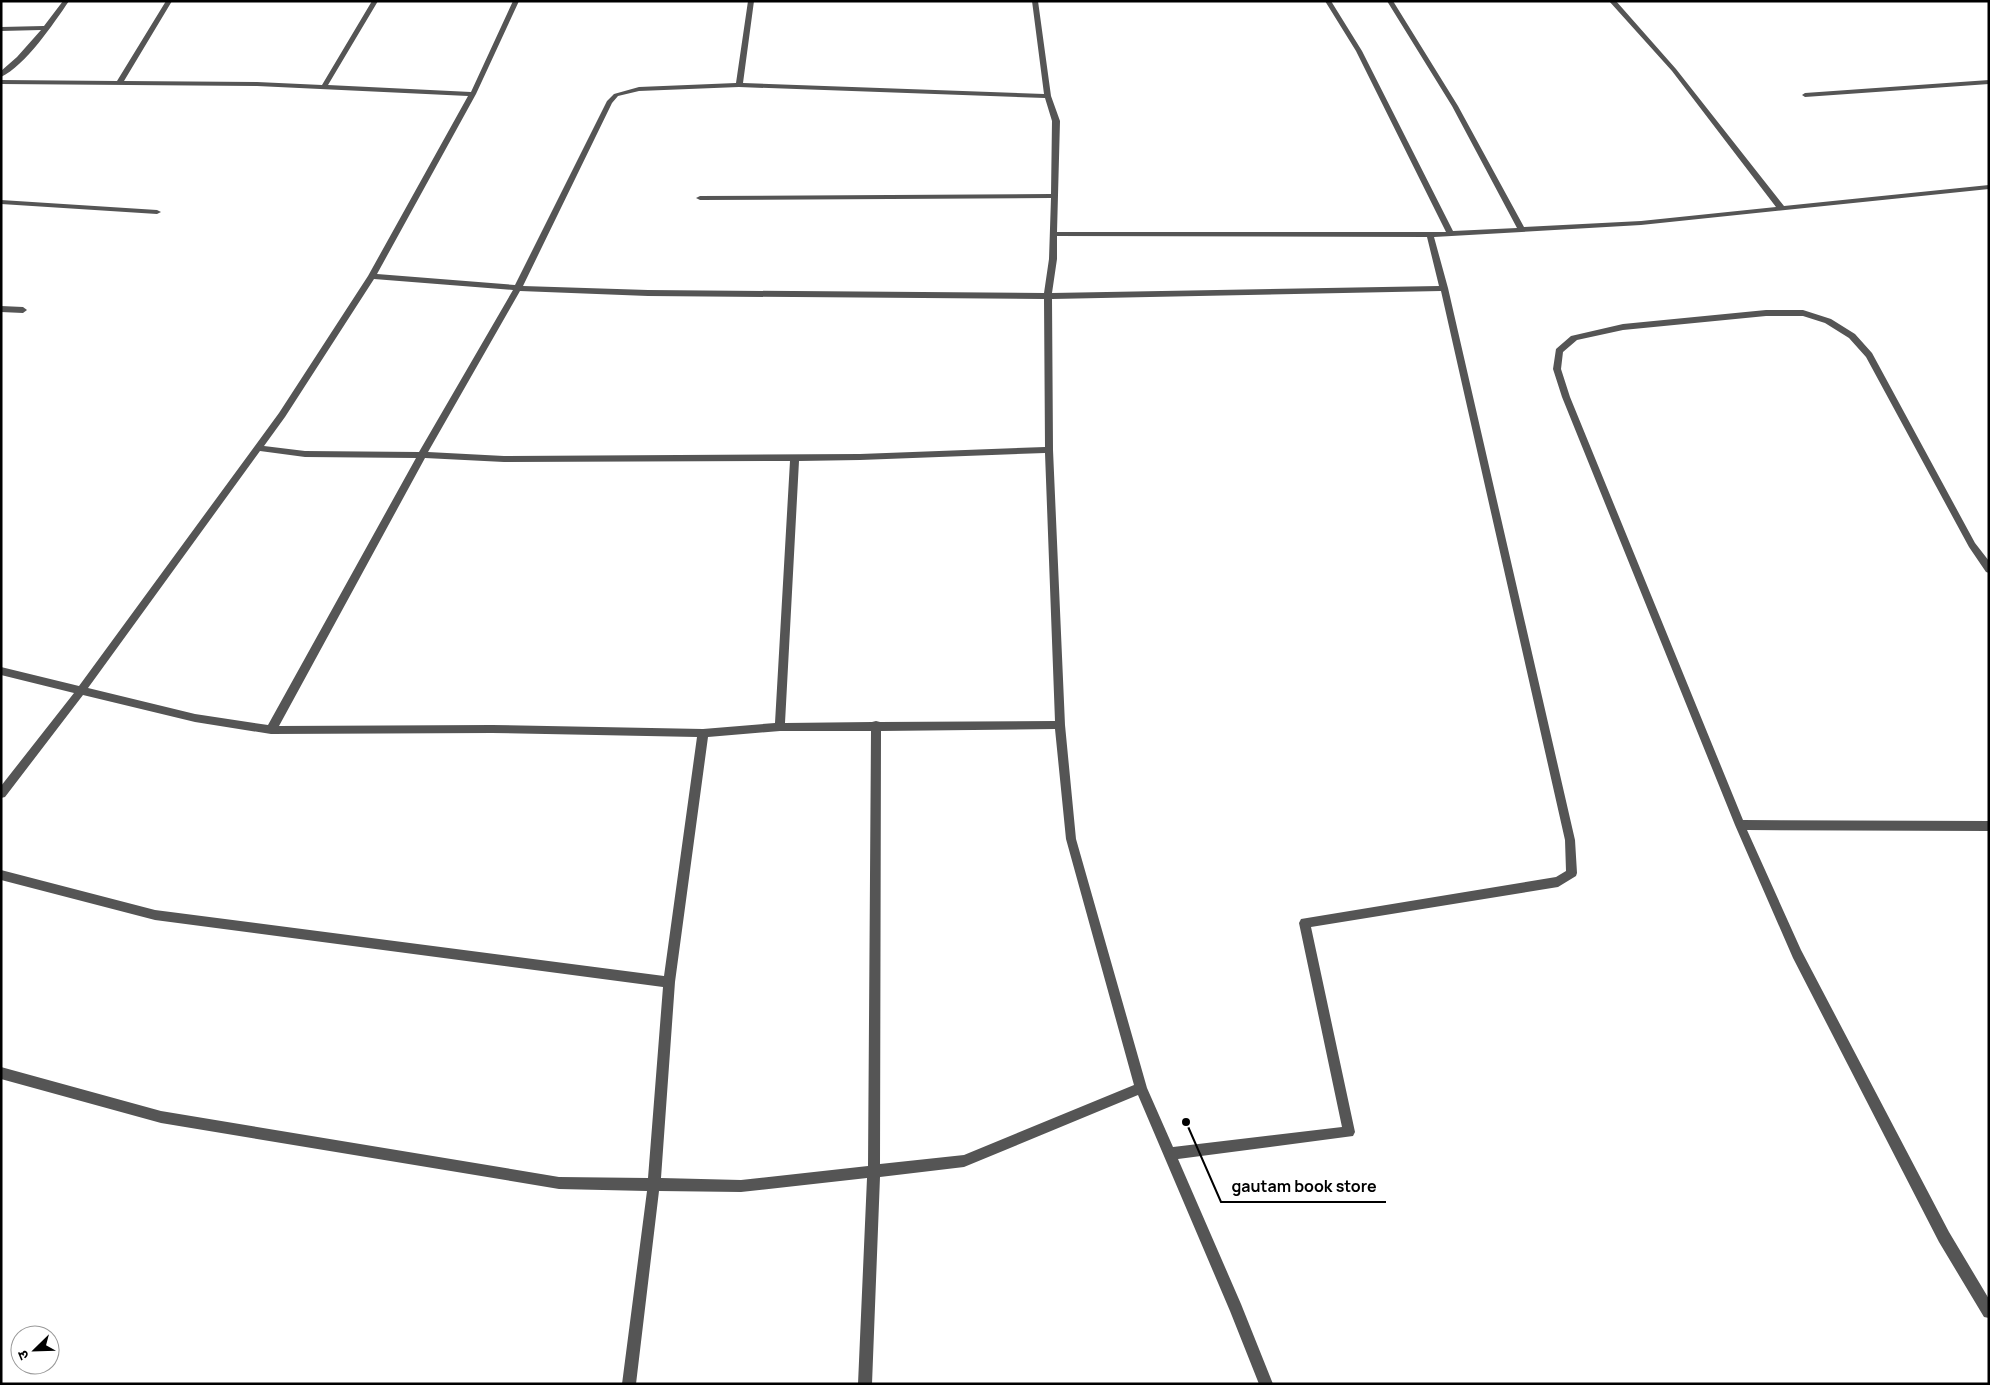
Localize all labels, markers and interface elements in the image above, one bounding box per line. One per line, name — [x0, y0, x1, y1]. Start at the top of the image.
callout: gautam book store — [1221, 1171, 1386, 1202]
text: gautam book store — [1231, 1175, 1377, 1197]
north arrow — [10, 1325, 60, 1375]
text: उ — [12, 1347, 33, 1363]

